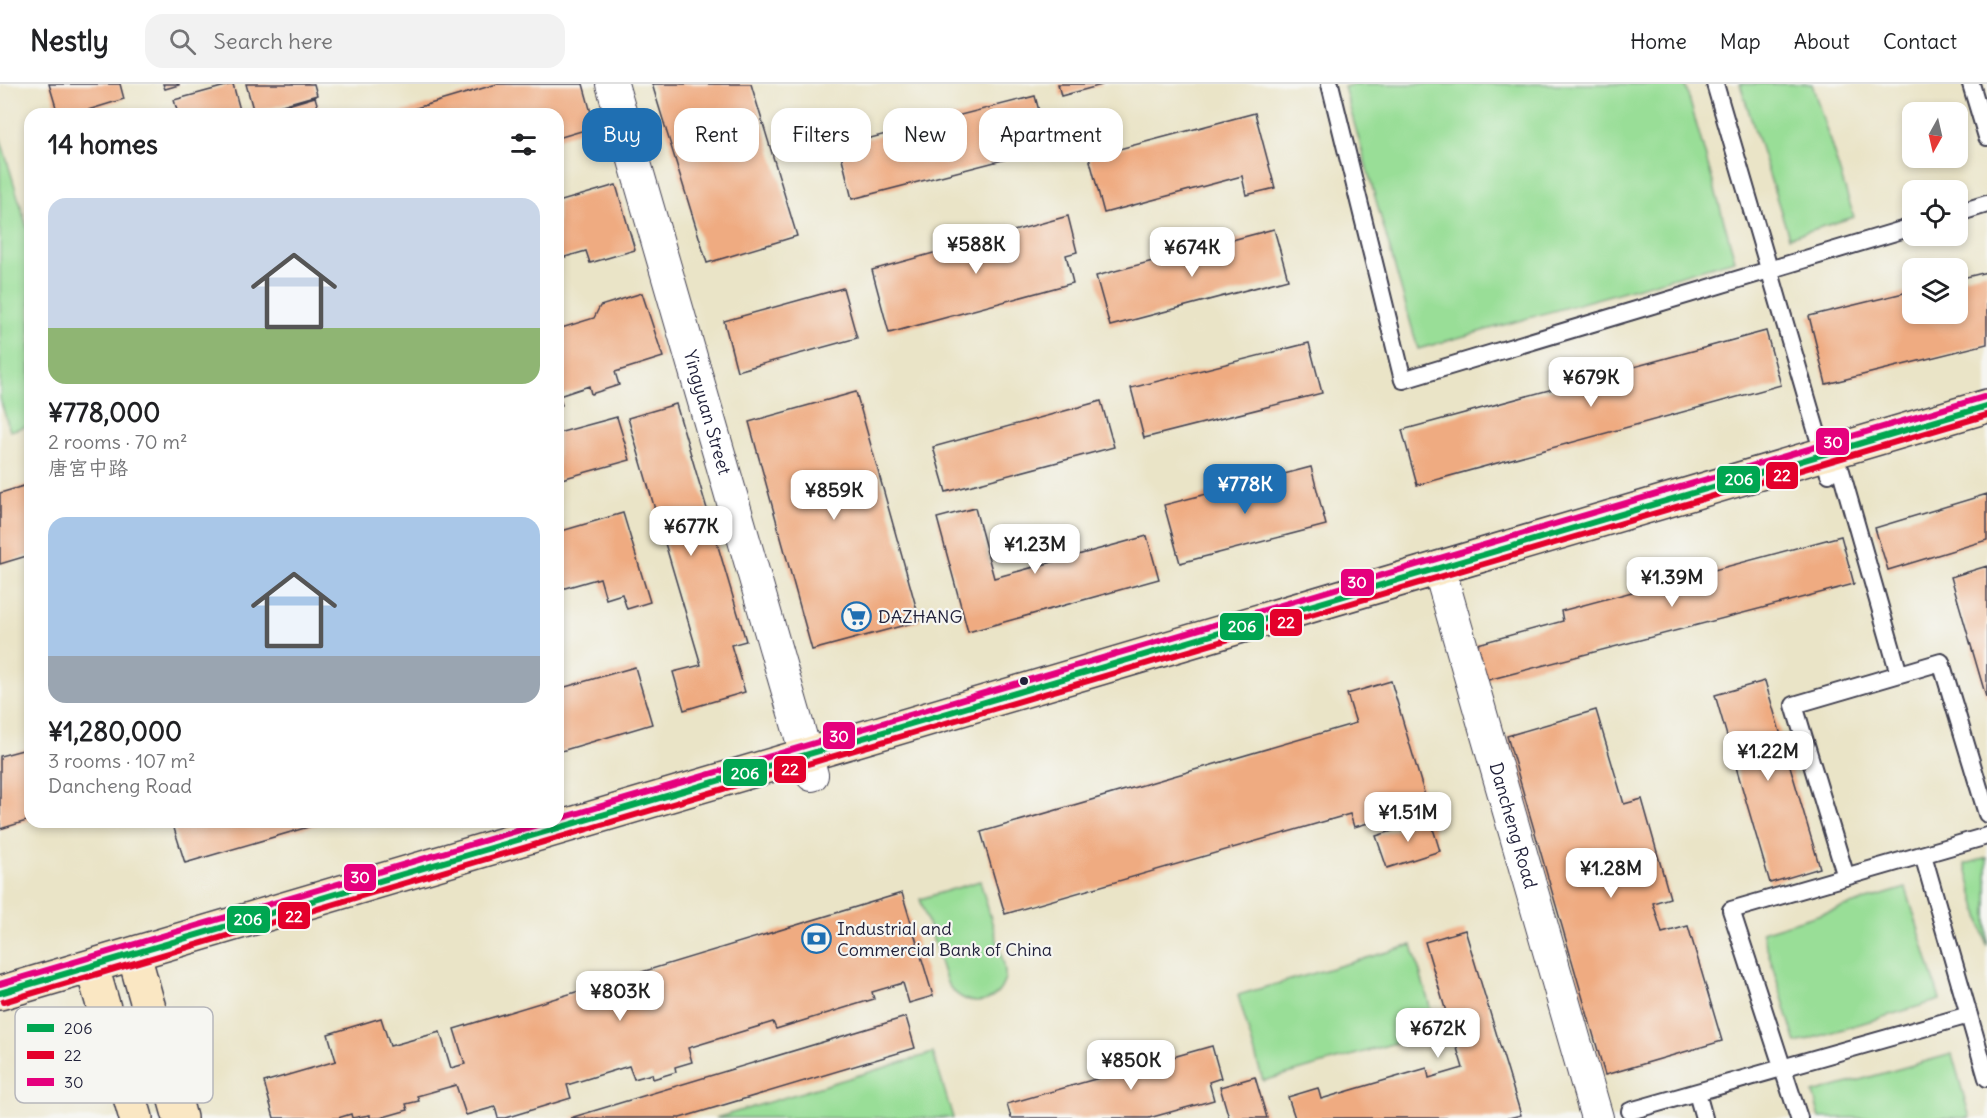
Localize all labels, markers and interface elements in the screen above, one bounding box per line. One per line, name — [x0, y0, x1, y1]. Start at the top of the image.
search box — [145, 14, 565, 68]
text: Nestly — [30, 23, 109, 59]
icon: search — [166, 25, 199, 58]
text: Search here — [214, 27, 333, 55]
text: Home — [1630, 28, 1687, 55]
text: Map — [1720, 28, 1761, 55]
text: About — [1794, 28, 1850, 55]
text: Contact — [1883, 28, 1957, 55]
north arrow — [1902, 102, 1968, 168]
map controls — [1902, 102, 1968, 324]
chip: Buy — [582, 108, 662, 162]
chip: Rent — [674, 108, 759, 162]
chip: Filters — [771, 108, 871, 162]
chip: New — [883, 108, 967, 162]
chip: Apartment — [979, 108, 1123, 162]
text: 14 homes — [48, 128, 158, 161]
icon: filters — [507, 128, 540, 161]
button: locate — [1902, 180, 1968, 246]
pin: ¥588K — [934, 224, 1018, 275]
pin: ¥674K — [1150, 227, 1234, 278]
text: ¥588K — [947, 231, 1005, 256]
text: ¥674K — [1164, 234, 1220, 259]
icon: home — [240, 237, 348, 345]
button: layers — [1902, 258, 1968, 324]
street label: Yingyuan Street — [679, 348, 736, 477]
pin: ¥679K — [1549, 357, 1633, 408]
text: ¥679K — [1563, 364, 1619, 389]
text: ¥778,000 — [48, 396, 160, 429]
line badge: 30 — [1815, 427, 1850, 456]
text: 2 rooms · 70 m² — [48, 429, 188, 454]
text: 30 — [1823, 432, 1843, 452]
text: 唐宫中路 — [48, 455, 128, 480]
line badge: 22 — [1765, 461, 1799, 490]
pin: ¥778K — [1203, 464, 1287, 515]
line badge: 206 — [1716, 465, 1761, 494]
text: 22 — [1773, 465, 1791, 485]
text: 206 — [1725, 469, 1753, 489]
pin: ¥859K — [792, 470, 876, 521]
text: ¥778K — [1217, 471, 1273, 496]
text: ¥859K — [805, 477, 863, 502]
pin: ¥677K — [649, 506, 733, 557]
text: ¥677K — [663, 513, 719, 538]
pin: ¥1.23M — [986, 524, 1084, 575]
text: ¥1.23M — [1004, 531, 1066, 556]
icon: home — [240, 556, 348, 664]
pin: ¥1.39M — [1623, 557, 1721, 608]
text: ¥1.39M — [1641, 564, 1703, 589]
line badge: 30 — [1340, 568, 1375, 597]
text: 30 — [1347, 572, 1367, 592]
supermarket icon: DAZHANG — [841, 601, 873, 633]
place label: DAZHANG — [878, 605, 962, 628]
line badge: 22 — [1269, 608, 1303, 637]
line badge: 206 — [1219, 612, 1265, 641]
text: 22 — [1277, 612, 1295, 632]
text: 206 — [1228, 616, 1256, 636]
unlabelled marker — [1018, 675, 1030, 687]
text: ¥1,280,000 — [48, 715, 182, 748]
line badge: 30 — [822, 721, 856, 750]
text: 30 — [829, 726, 849, 746]
pin: ¥1.22M — [1719, 731, 1817, 782]
text: ¥1.22M — [1737, 738, 1799, 763]
text: 3 rooms · 107 m² — [48, 748, 196, 773]
line badge: 22 — [773, 755, 807, 784]
line badge: 206 — [722, 758, 768, 787]
text: 22 — [781, 759, 799, 779]
street label: Dancheng Road — [1485, 760, 1543, 891]
text: 206 — [731, 763, 759, 783]
text: Dancheng Road — [48, 773, 192, 798]
pin: ¥1.51M — [1359, 792, 1457, 843]
text: ¥1.51M — [1378, 799, 1438, 824]
pin: ¥1.28M — [1562, 848, 1660, 899]
text: ¥1.28M — [1580, 855, 1642, 880]
line badge: 30 — [343, 863, 377, 892]
text: 30 — [350, 867, 370, 887]
line badge: 22 — [277, 901, 311, 930]
line badge: 206 — [226, 905, 271, 934]
text: 22 — [285, 906, 303, 926]
text: 206 — [234, 909, 262, 929]
place label: Industrial and Commercial Bank of China — [837, 917, 1052, 961]
bank icon: Industrial and Commercial Bank of China — [800, 923, 832, 955]
pin: ¥803K — [578, 971, 662, 1022]
text: ¥803K — [590, 978, 650, 1003]
legend — [15, 1007, 213, 1103]
pin: ¥672K — [1396, 1008, 1480, 1059]
text: ¥672K — [1410, 1015, 1466, 1040]
text: 206 — [64, 1018, 93, 1038]
pin: ¥850K — [1089, 1040, 1173, 1091]
text: 22 — [64, 1045, 82, 1065]
text: ¥850K — [1101, 1047, 1161, 1072]
text: 30 — [64, 1072, 84, 1092]

